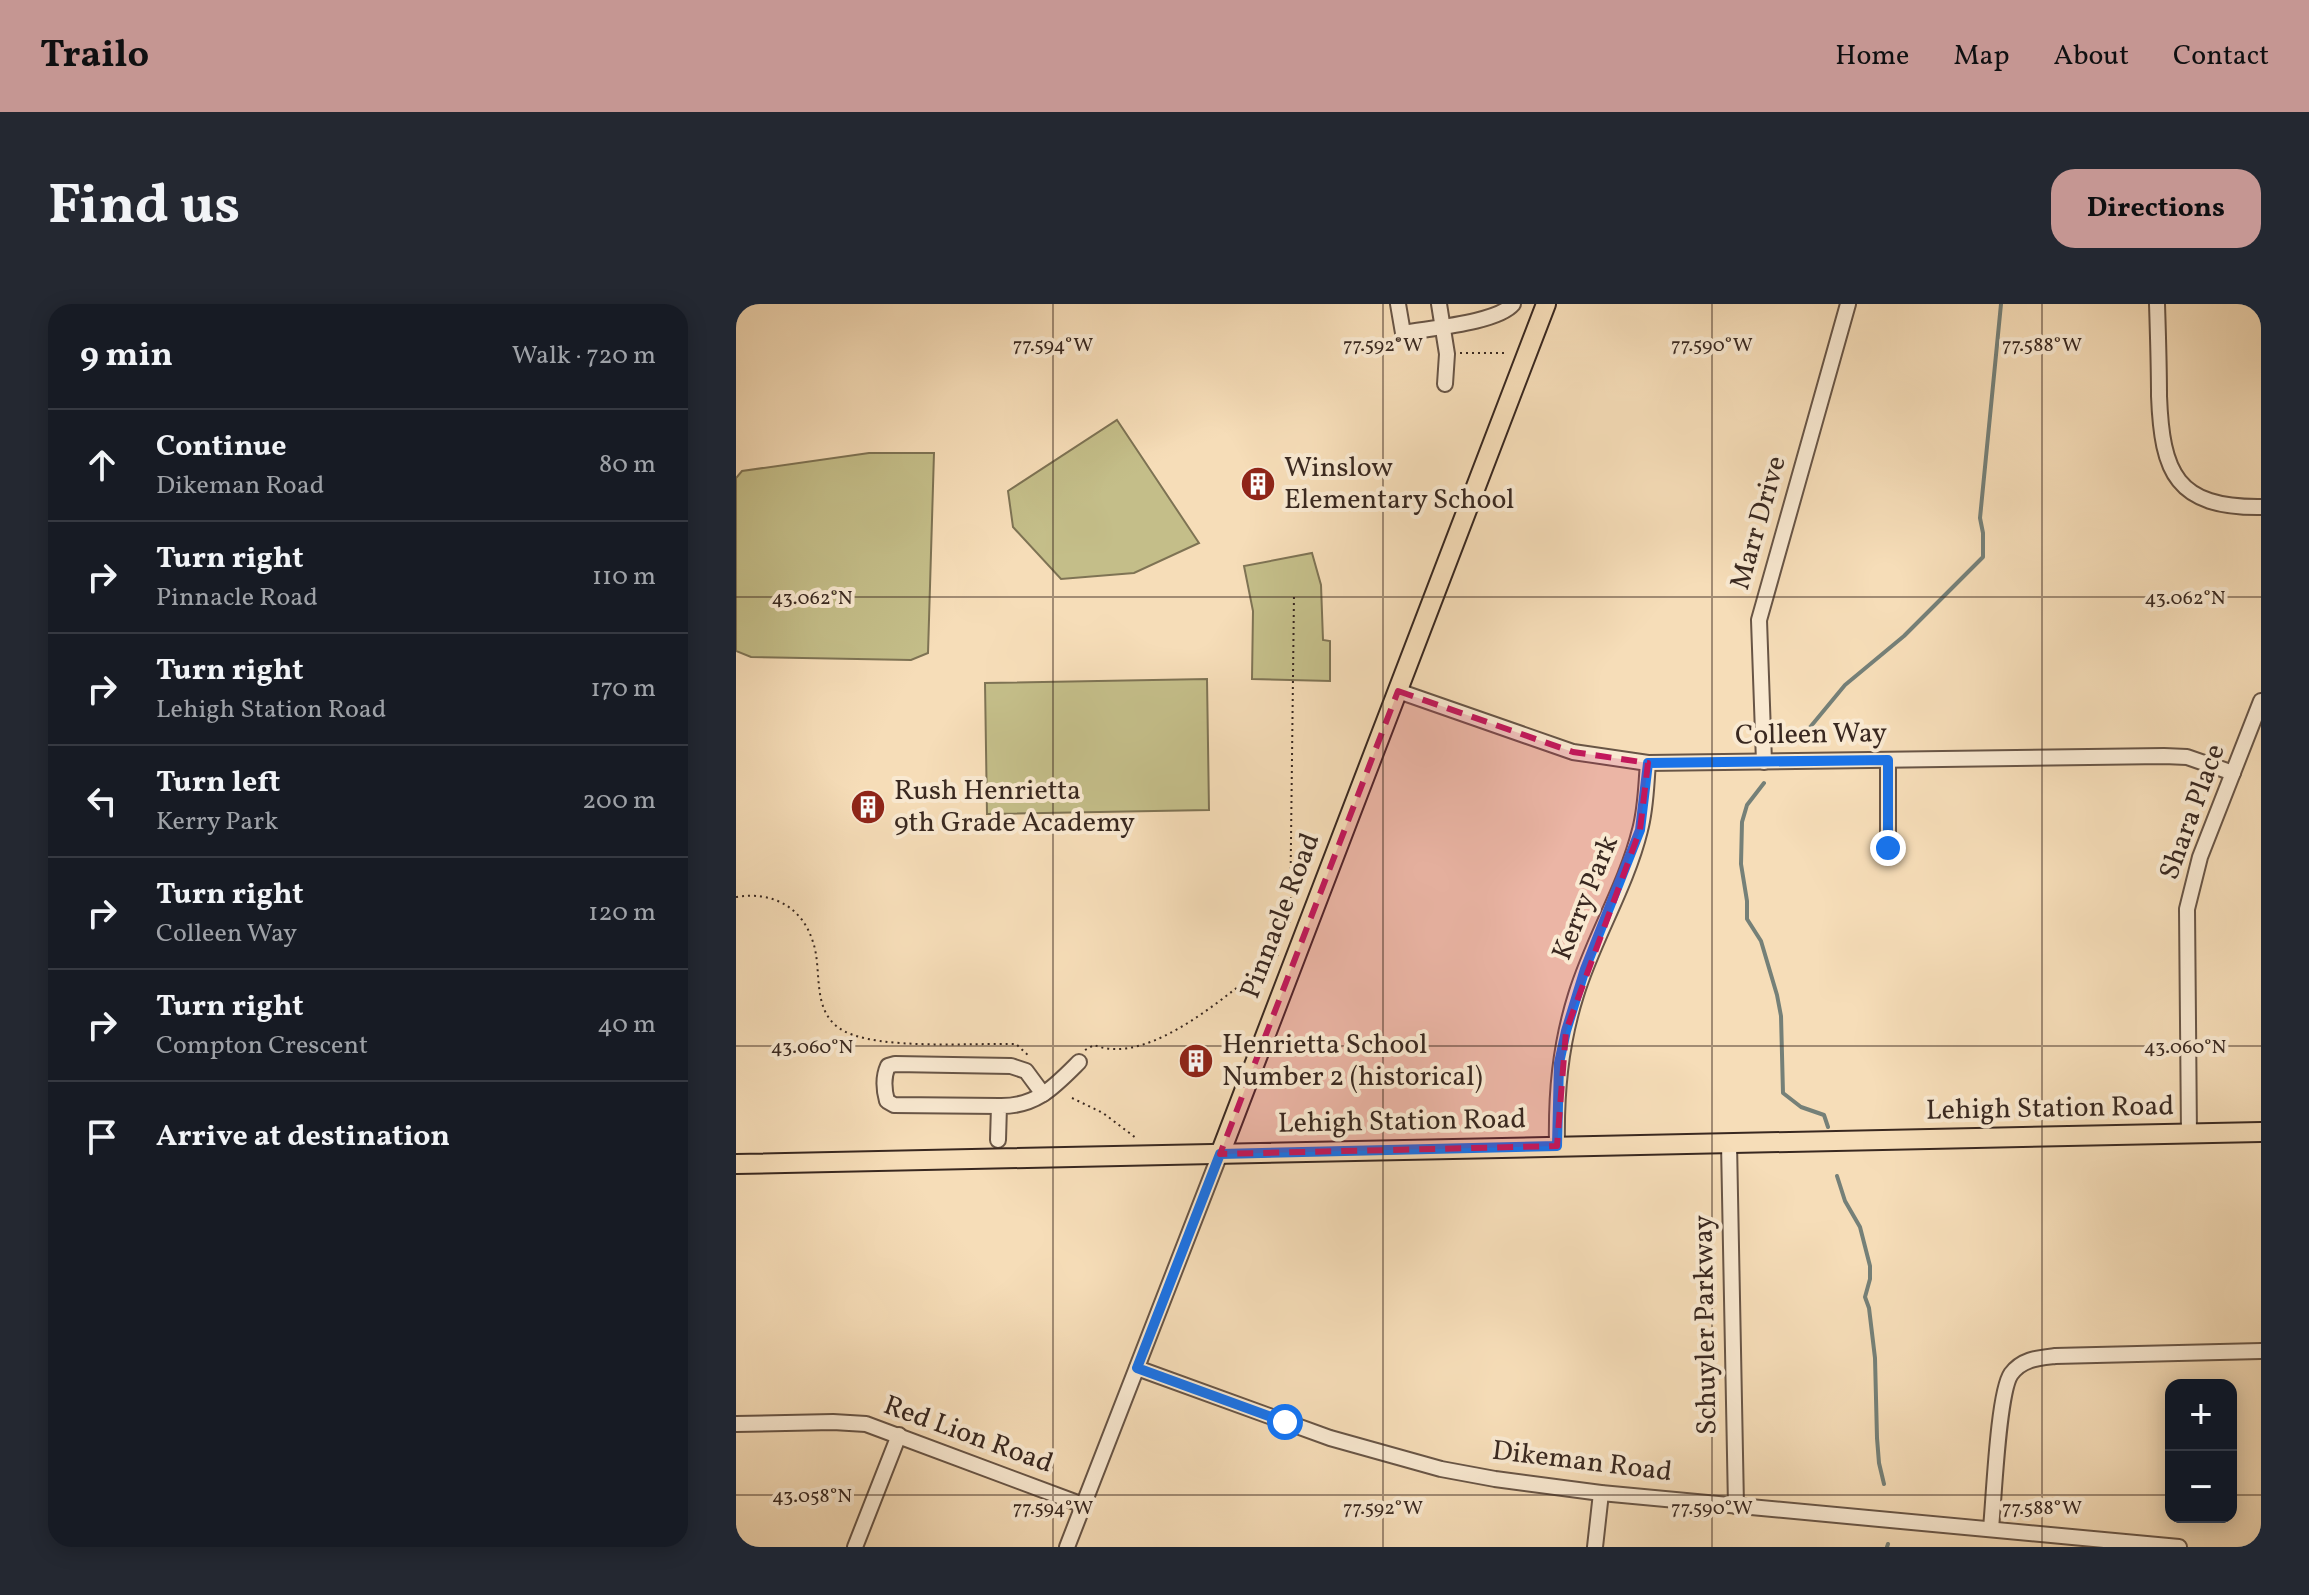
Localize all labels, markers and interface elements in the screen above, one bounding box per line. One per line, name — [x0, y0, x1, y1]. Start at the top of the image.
text: Trailo — [40, 30, 149, 83]
text: Home — [1835, 37, 1909, 76]
text: Map — [1953, 37, 2009, 76]
text: About — [2053, 37, 2129, 76]
text: Contact — [2173, 37, 2269, 76]
text: Find us — [48, 169, 240, 247]
button: Directions — [2051, 169, 2261, 248]
text: 77.594°W — [1013, 332, 1093, 360]
text: 77.592°W — [1343, 332, 1423, 360]
text: 77.590°W — [1671, 332, 1753, 360]
text: 77.588°W — [2002, 332, 2082, 360]
text: 9 min — [80, 333, 173, 380]
text: Walk · 720 m — [512, 338, 656, 374]
text: Continue — [156, 426, 287, 468]
icon: ahead — [80, 443, 124, 487]
text: 80 m — [599, 447, 656, 483]
place label: Winslow Elementary School — [1284, 449, 1515, 520]
street label: Marr Drive — [1721, 452, 1797, 594]
building icon: Winslow Elementary School — [1239, 465, 1277, 503]
text: Dikeman Road — [156, 468, 324, 504]
text: Turn right — [156, 538, 304, 580]
icon: right — [80, 555, 124, 599]
text: 110 m — [592, 559, 656, 595]
text: Pinnacle Road — [156, 580, 318, 616]
text: 43.062°N — [771, 585, 853, 613]
text: 43.062°N — [2144, 585, 2226, 613]
text: Turn right — [156, 650, 304, 692]
icon: right — [80, 667, 124, 711]
text: 170 m — [591, 671, 656, 707]
text: Lehigh Station Road — [156, 692, 386, 728]
street label: Colleen Way — [1735, 714, 1887, 756]
street label: Shara Place — [2150, 739, 2236, 885]
text: Turn left — [156, 762, 280, 804]
place label: Rush Henrietta 9th Grade Academy — [894, 772, 1135, 843]
icon: left — [80, 779, 124, 823]
text: 200 m — [582, 783, 656, 819]
building icon: Rush Henrietta 9th Grade Academy — [849, 788, 887, 826]
text: Kerry Park — [156, 804, 278, 840]
street label: Pinnacle Road — [1232, 828, 1330, 1004]
street label: Kerry Park — [1543, 830, 1629, 966]
route end — [1870, 830, 1906, 866]
text: Turn right — [156, 874, 304, 916]
icon: right — [80, 891, 124, 935]
text: 120 m — [588, 895, 656, 931]
text: Colleen Way — [156, 916, 297, 952]
text: Turn right — [156, 986, 304, 1028]
icon: right — [80, 1003, 124, 1047]
text: 40 m — [597, 1007, 656, 1043]
place label: Henrietta School Number 2 (historical) — [1222, 1026, 1483, 1097]
text: Compton Crescent — [156, 1028, 368, 1064]
text: 43.060°N — [771, 1034, 853, 1062]
text: 43.060°N — [2144, 1034, 2226, 1062]
building icon: Henrietta School Number 2 (historical) — [1177, 1042, 1215, 1080]
street label: Lehigh Station Road — [1926, 1087, 2174, 1131]
street label: Lehigh Station Road — [1278, 1100, 1526, 1144]
icon: arrive — [80, 1115, 124, 1159]
text: Arrive at destination — [156, 1116, 450, 1158]
street label: Schuyler Parkway — [1685, 1215, 1727, 1435]
map controls — [2165, 1379, 2237, 1523]
button: + — [2165, 1379, 2237, 1451]
street label: Red Lion Road — [878, 1386, 1058, 1484]
route start — [1267, 1404, 1303, 1440]
street label: Dikeman Road — [1490, 1432, 1674, 1492]
button: − — [2165, 1451, 2237, 1523]
text: 43.058°N — [772, 1483, 852, 1511]
text: 77.594°W — [1013, 1495, 1093, 1523]
text: 77.592°W — [1343, 1495, 1423, 1523]
text: 77.590°W — [1671, 1495, 1753, 1523]
text: 77.588°W — [2002, 1495, 2082, 1523]

